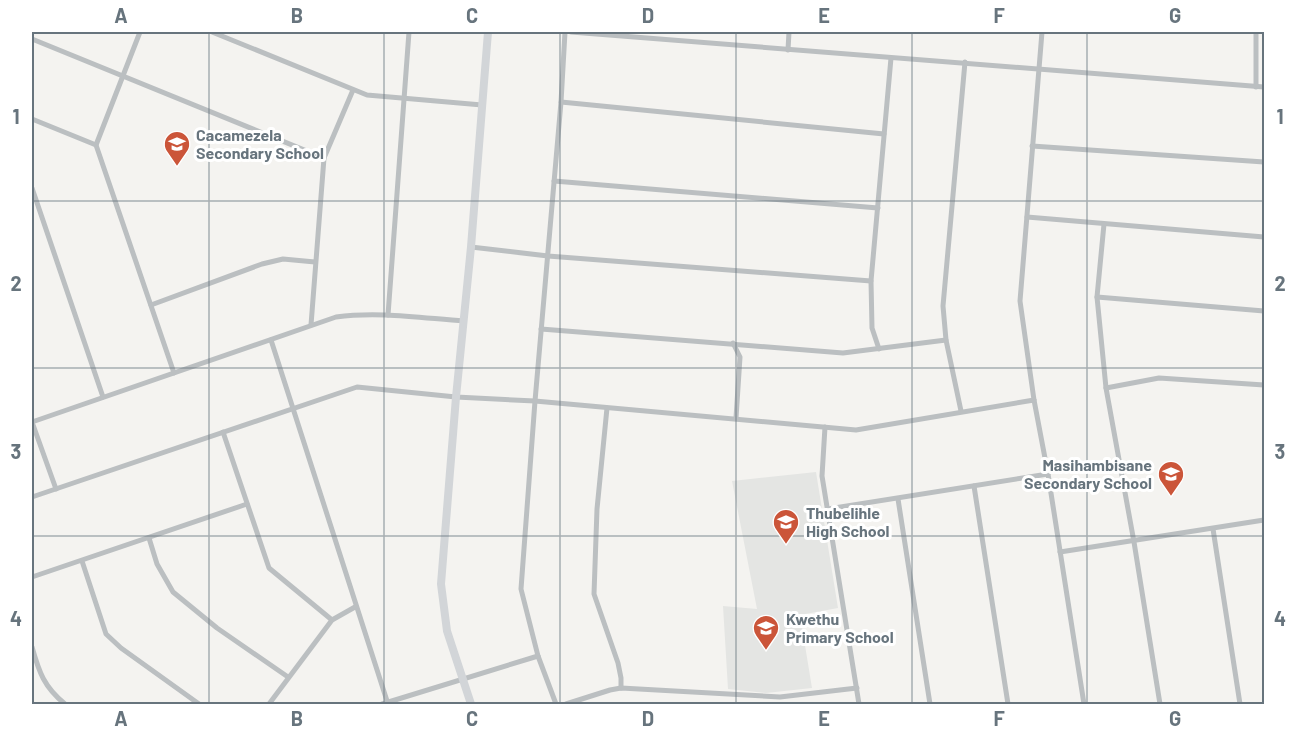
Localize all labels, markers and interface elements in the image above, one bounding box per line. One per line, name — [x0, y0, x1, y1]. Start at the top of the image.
text: A — [114, 3, 128, 27]
text: B — [291, 3, 303, 27]
text: C — [466, 3, 478, 27]
text: D — [642, 3, 654, 27]
text: E — [818, 3, 830, 27]
text: F — [993, 3, 1005, 27]
text: G — [1169, 3, 1181, 27]
text: 1 — [12, 104, 20, 128]
text: 1 — [1276, 104, 1284, 128]
place label: Cacamezela Secondary School — [196, 125, 324, 162]
school or university icon: Cacamezela Secondary School — [162, 129, 192, 167]
text: 2 — [10, 271, 22, 295]
text: 2 — [1274, 271, 1286, 295]
text: 3 — [11, 439, 21, 463]
text: 3 — [1275, 439, 1285, 463]
place label: Masihambisane Secondary School — [1024, 455, 1152, 492]
school or university icon: Masihambisane Secondary School — [1156, 459, 1186, 497]
place label: Thubelihle High School — [806, 503, 890, 540]
school or university icon: Thubelihle High School — [771, 507, 801, 545]
text: 4 — [10, 606, 22, 630]
text: 4 — [1274, 606, 1286, 630]
place label: Kwethu Primary School — [786, 609, 894, 646]
school or university icon: Kwethu Primary School — [751, 613, 781, 651]
text: A — [114, 706, 128, 730]
text: B — [291, 706, 303, 730]
text: C — [466, 706, 478, 730]
text: D — [642, 706, 654, 730]
text: E — [818, 706, 830, 730]
text: F — [993, 706, 1005, 730]
text: G — [1169, 706, 1181, 730]

